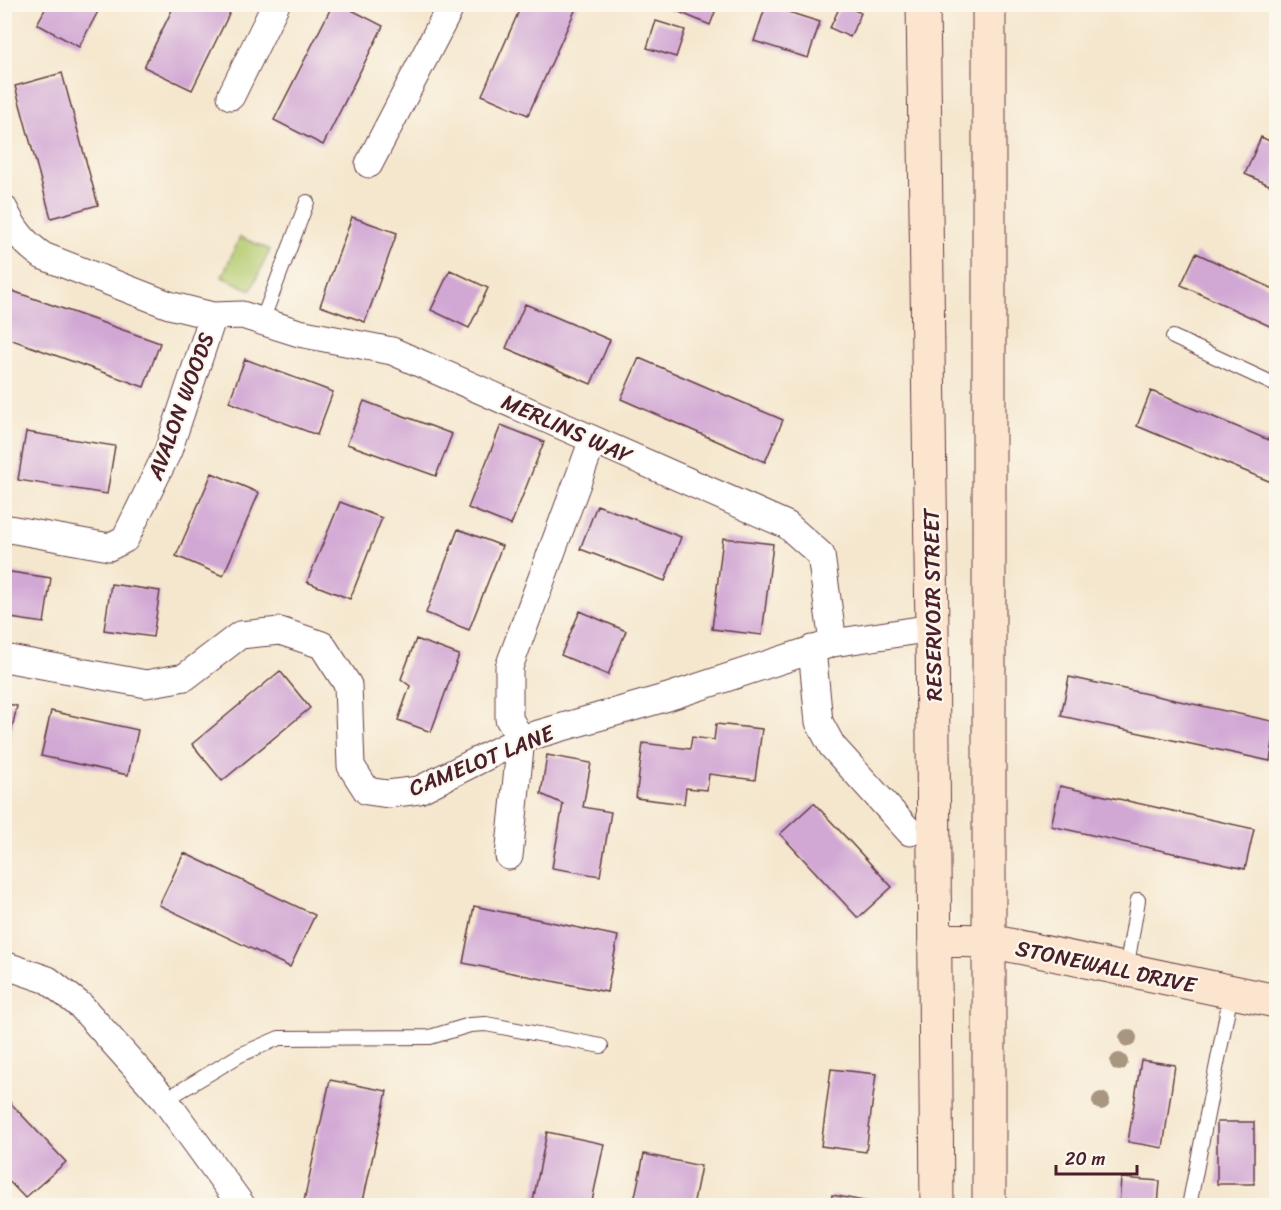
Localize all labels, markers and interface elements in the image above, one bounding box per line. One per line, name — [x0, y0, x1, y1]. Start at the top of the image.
street label: AVALON WOODS — [135, 327, 225, 486]
street label: MERLINS WAY — [495, 382, 640, 475]
street label: RESERVOIR STREET — [911, 507, 954, 702]
street label: CAMELOT LANE — [403, 713, 561, 807]
street label: STONEWALL DRIVE — [1012, 928, 1201, 1005]
scale bar — [1056, 1138, 1137, 1176]
text: 20 m — [1065, 1143, 1105, 1175]

